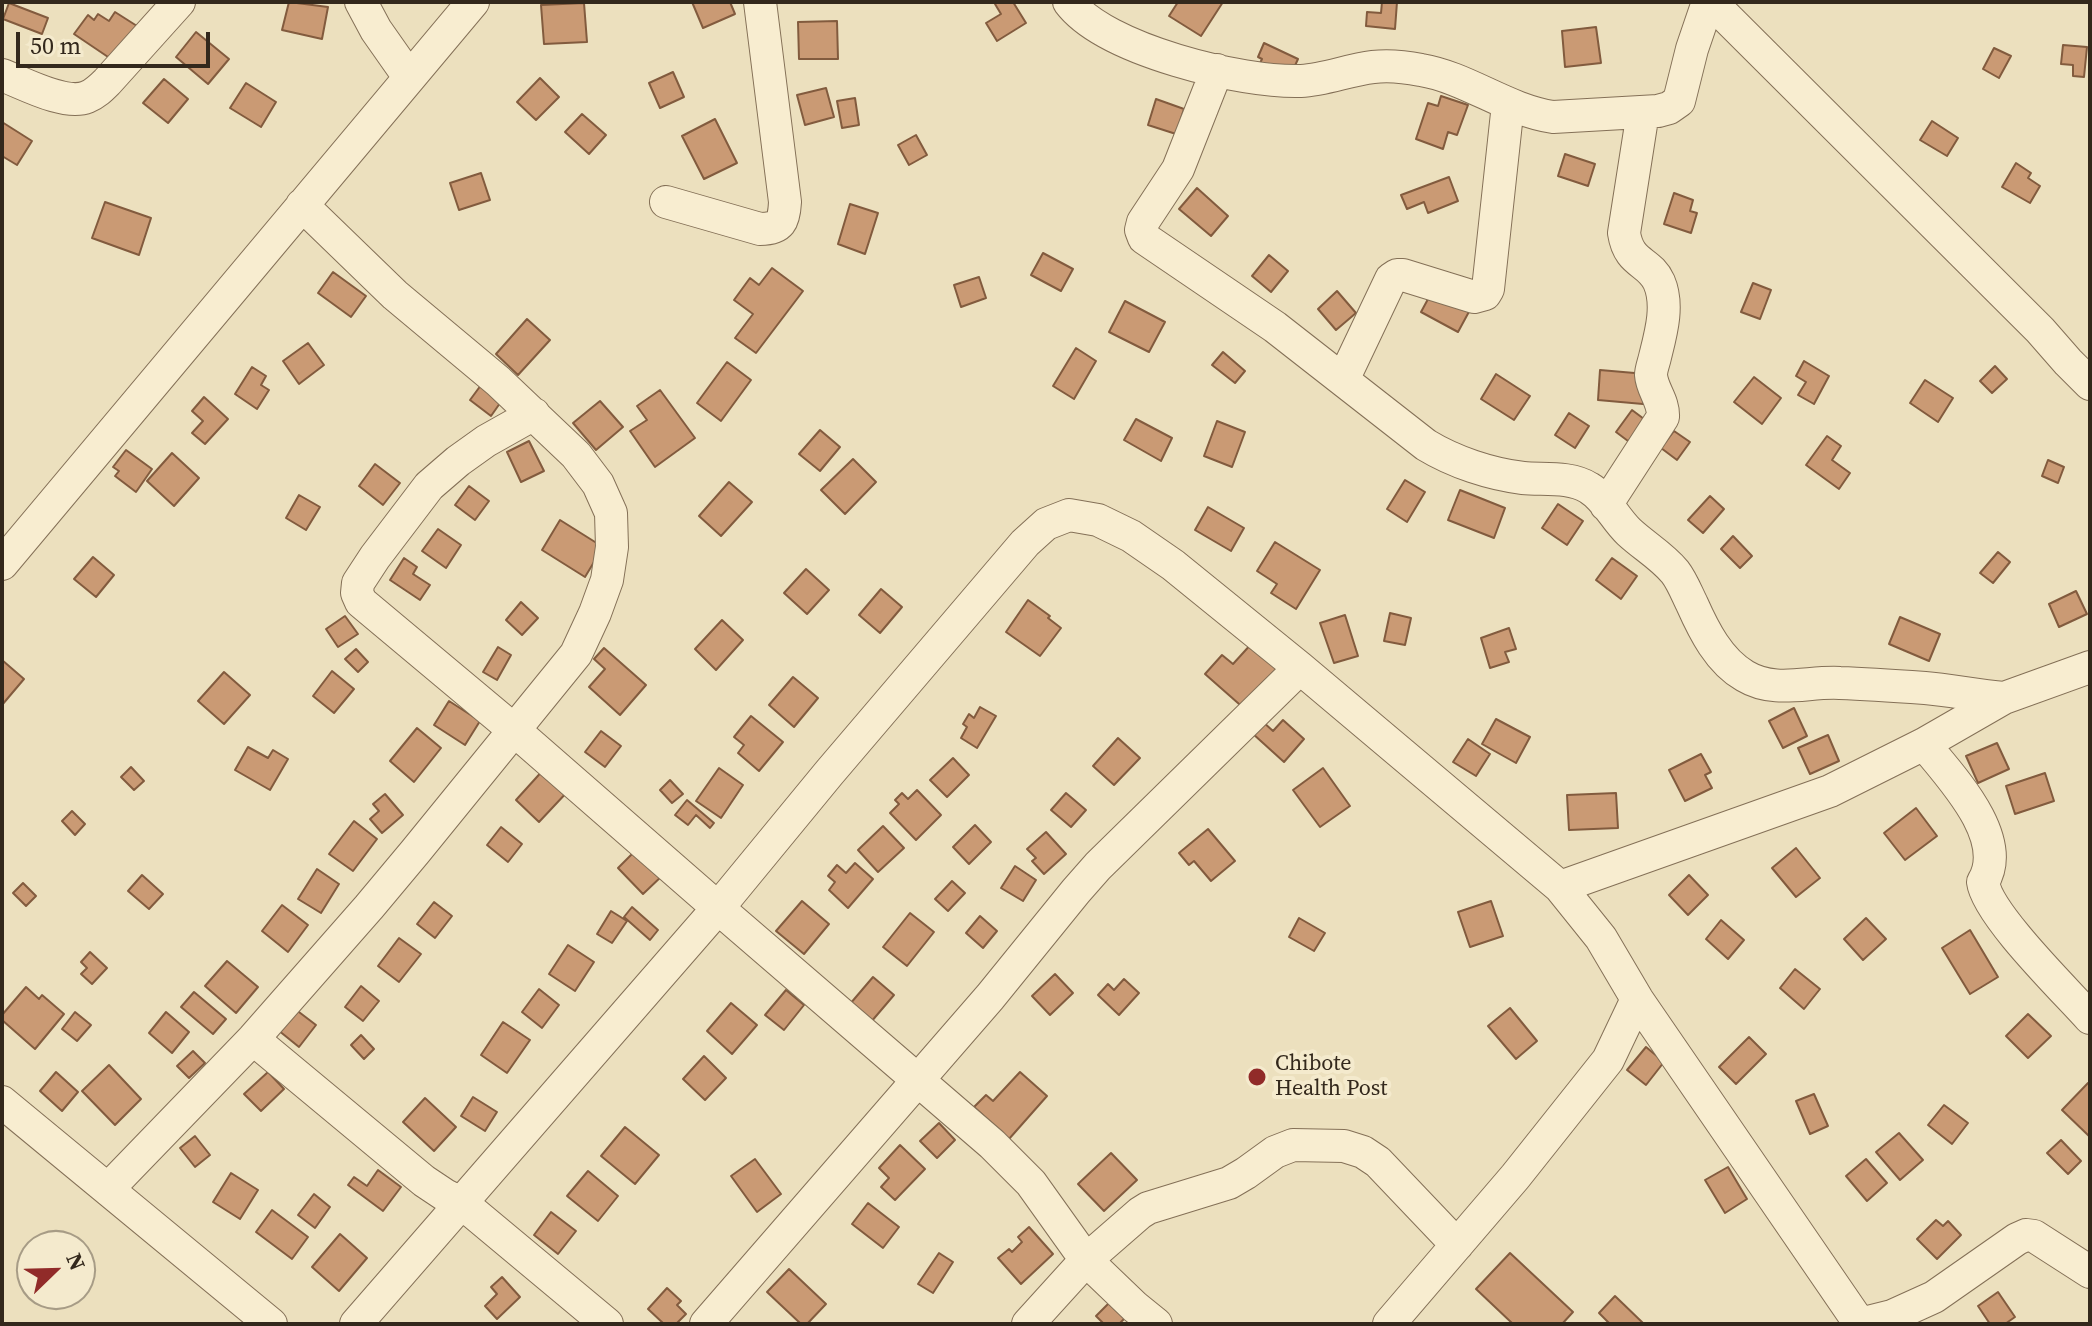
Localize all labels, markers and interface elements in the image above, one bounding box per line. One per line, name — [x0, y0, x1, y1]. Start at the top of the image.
scale bar — [20, 16, 214, 66]
text: 50 m — [30, 29, 81, 62]
place label: Chibote Health Post — [1275, 1051, 1387, 1102]
marker: Chibote Health Post — [1246, 1066, 1268, 1088]
north arrow — [16, 1230, 96, 1310]
text: N — [59, 1248, 93, 1275]

